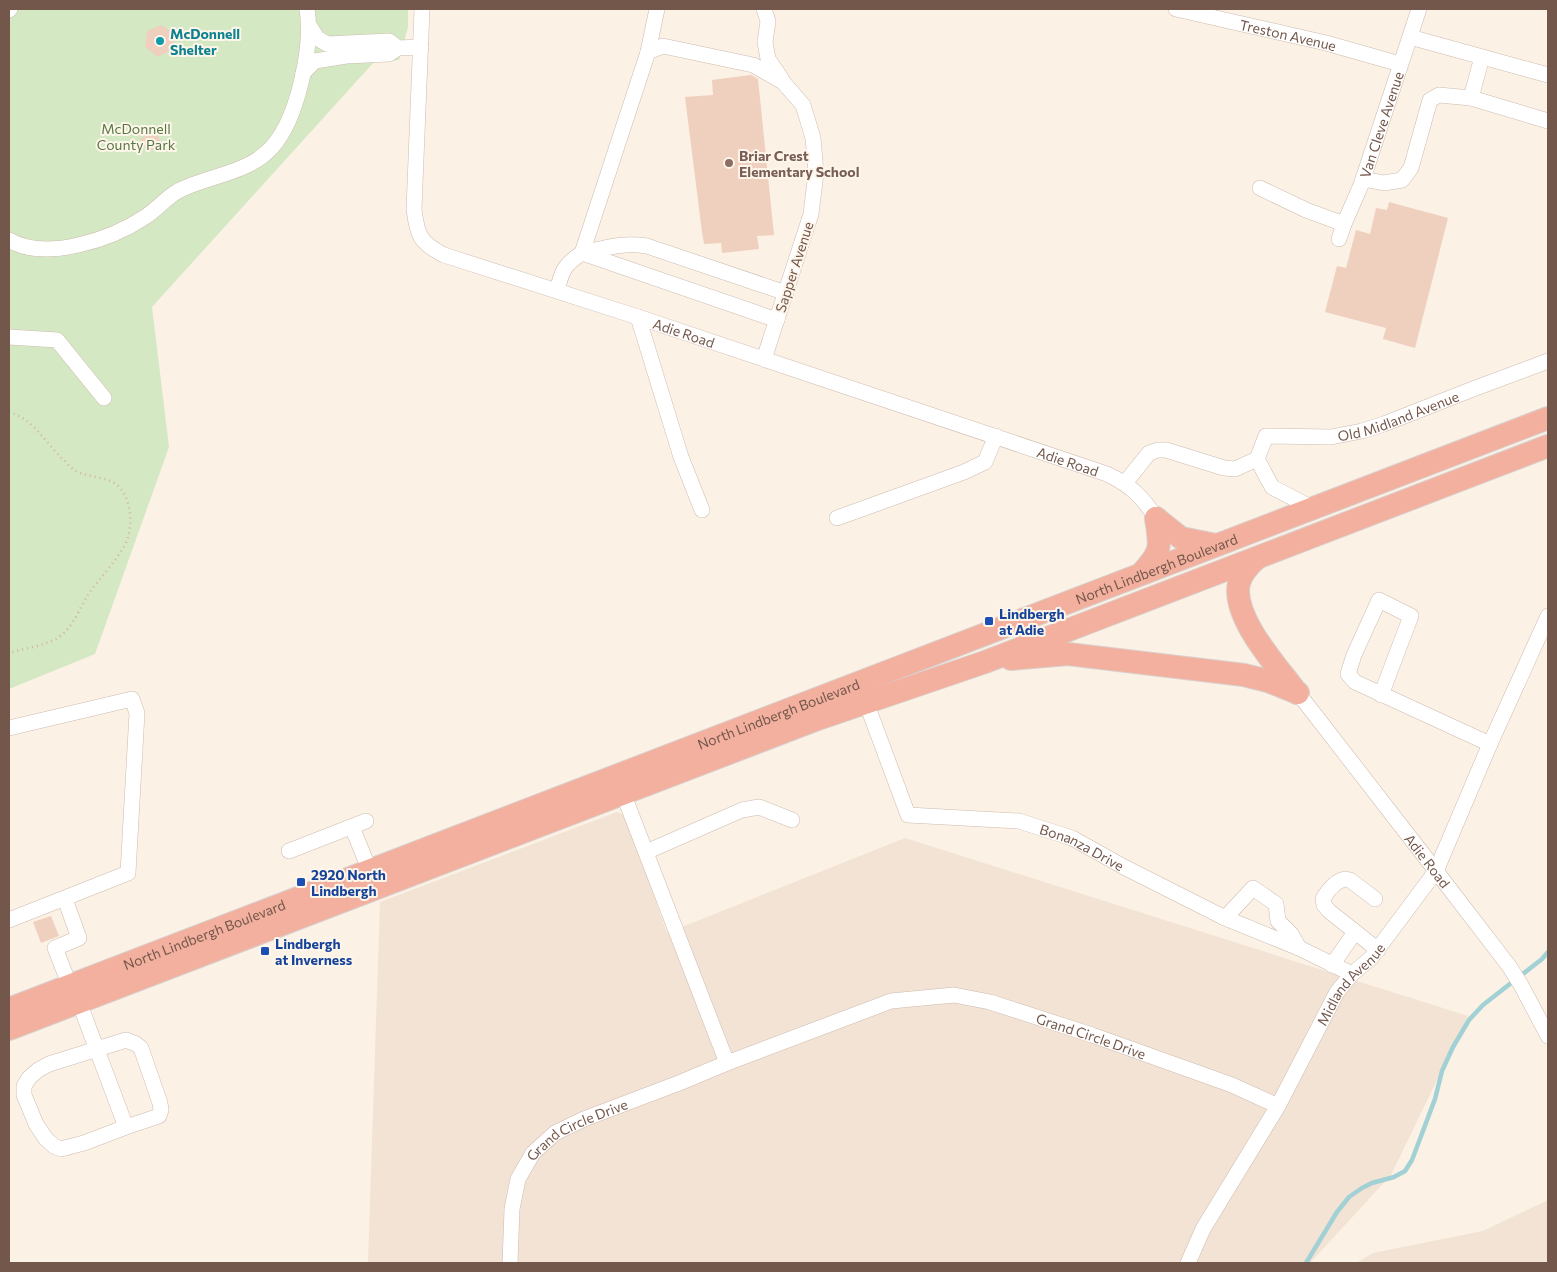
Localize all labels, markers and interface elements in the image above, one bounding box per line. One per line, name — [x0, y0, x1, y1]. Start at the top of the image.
street label: Treston Avenue — [1238, 15, 1338, 54]
place label: McDonnell Shelter — [170, 25, 240, 58]
marker: McDonnell Shelter — [154, 35, 166, 47]
street label: Van Cleve Avenue — [1355, 69, 1406, 180]
park label: McDonnell County Park — [97, 120, 176, 153]
place label: Briar Crest Elementary School — [739, 147, 859, 180]
marker: Briar Crest Elementary School — [723, 157, 735, 169]
street label: Sapper Avenue — [771, 219, 817, 315]
street label: Adie Road — [651, 314, 717, 351]
street label: Old Midland Avenue — [1336, 387, 1461, 444]
street label: Adie Road — [1035, 443, 1101, 479]
street label: North Lindbergh Boulevard — [1073, 530, 1240, 607]
place label: Lindbergh at Adie — [999, 605, 1065, 638]
marker: Lindbergh at Adie — [983, 615, 995, 627]
street label: North Lindbergh Boulevard — [695, 675, 862, 752]
street label: Bonanza Drive — [1038, 820, 1127, 874]
street label: Adie Road — [1402, 830, 1454, 891]
place label: 2920 North Lindbergh — [311, 866, 386, 899]
marker: 2920 North Lindbergh — [295, 876, 307, 888]
street label: North Lindbergh Boulevard — [121, 895, 288, 973]
place label: Lindbergh at Inverness — [275, 935, 353, 968]
street label: Midland Avenue — [1313, 939, 1388, 1028]
marker: Lindbergh at Inverness — [259, 945, 271, 957]
street label: Grand Circle Drive — [1034, 1009, 1148, 1062]
street label: Grand Circle Drive — [522, 1095, 630, 1163]

